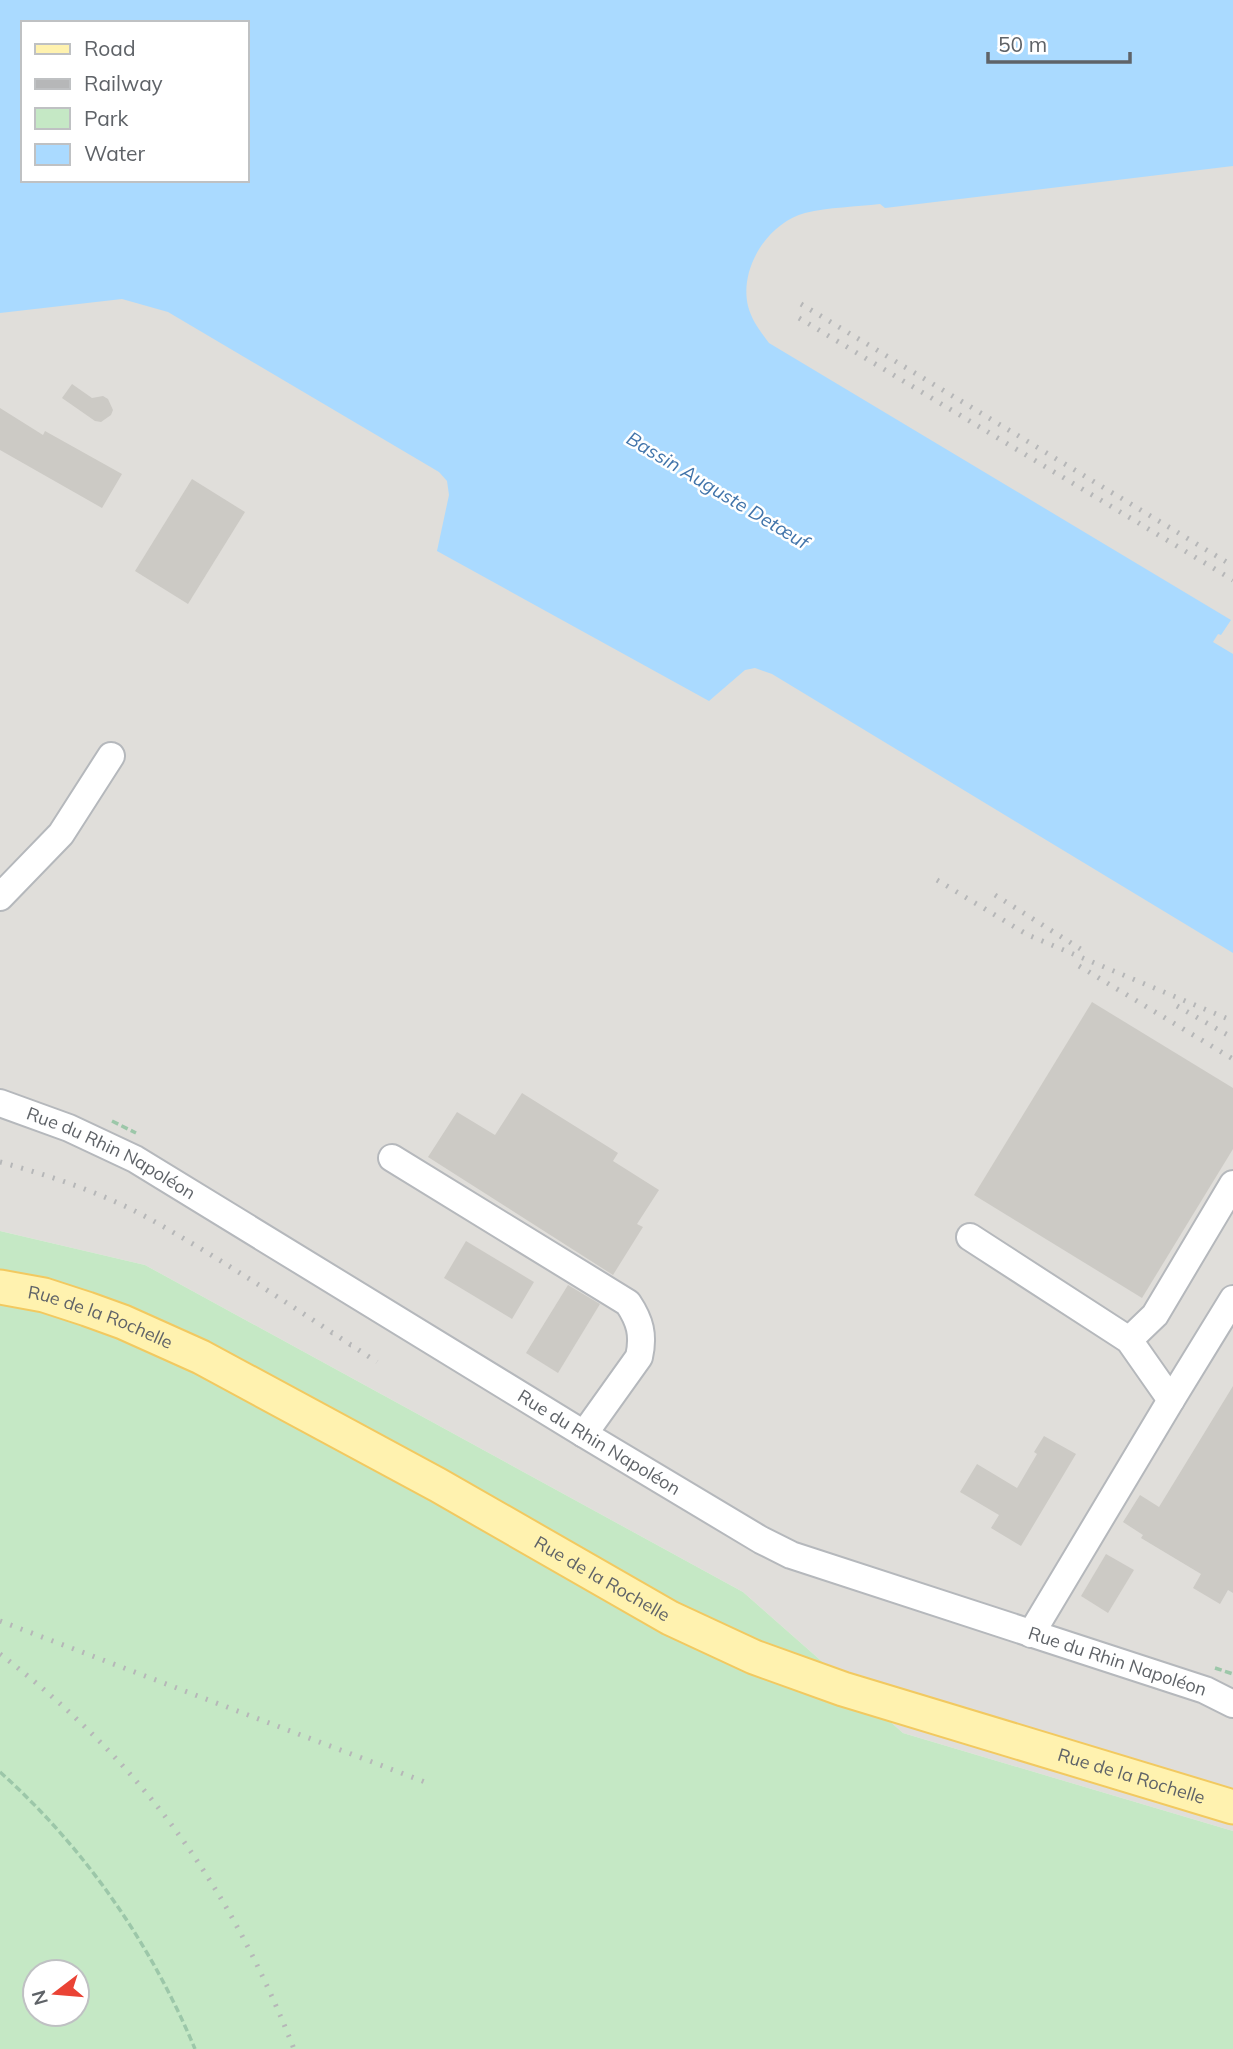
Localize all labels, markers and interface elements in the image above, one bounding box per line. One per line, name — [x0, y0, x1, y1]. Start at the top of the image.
legend — [21, 21, 248, 182]
scale bar — [988, 21, 1130, 65]
text: 50 m — [998, 31, 1047, 57]
text: Road — [84, 35, 135, 61]
text: Railway — [84, 70, 163, 96]
text: Park — [84, 105, 128, 131]
text: Water — [84, 140, 145, 166]
water label: Bassin Auguste Detœuf — [622, 426, 816, 555]
street label: Rue du Rhin Napoléon — [23, 1102, 200, 1204]
street label: Rue de la Rochelle — [26, 1280, 176, 1354]
street label: Rue du Rhin Napoléon — [514, 1384, 685, 1500]
street label: Rue de la Rochelle — [530, 1531, 674, 1626]
street label: Rue du Rhin Napoléon — [1025, 1621, 1210, 1701]
street label: Rue de la Rochelle — [1055, 1743, 1208, 1809]
north arrow — [21, 1958, 91, 2028]
text: N — [26, 1987, 53, 2008]

